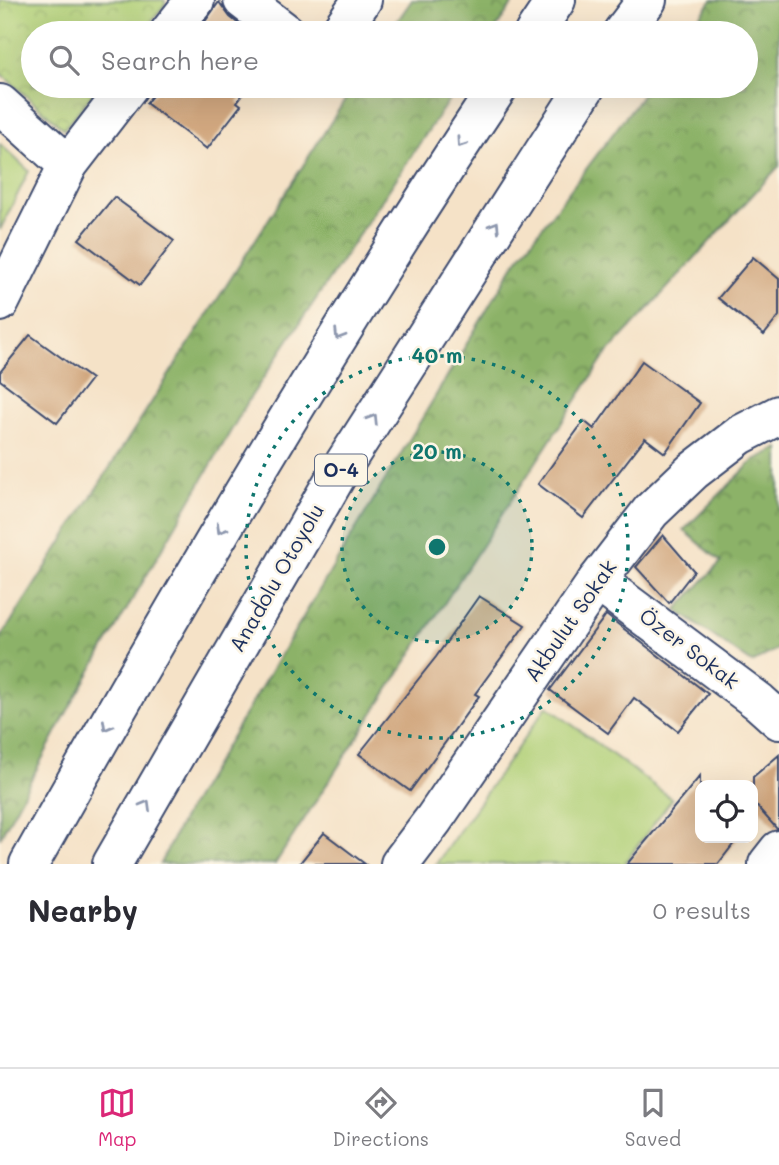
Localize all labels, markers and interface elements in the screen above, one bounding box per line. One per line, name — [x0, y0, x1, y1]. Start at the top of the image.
search box — [21, 21, 758, 98]
icon: search — [45, 41, 83, 79]
text: Search here — [101, 43, 259, 77]
one-way arrow — [456, 135, 469, 148]
one-way arrow — [486, 221, 499, 234]
one-way arrow — [334, 327, 347, 340]
text: 40 m — [411, 341, 463, 368]
one-way arrow — [365, 413, 378, 426]
text: 20 m — [412, 437, 462, 464]
road number: O-4 — [315, 454, 367, 485]
street label: Anadolu Otoyolu — [222, 498, 329, 656]
one-way arrow — [216, 522, 229, 535]
centre of rings — [425, 535, 449, 559]
street label: Akbulut Sokak — [518, 554, 622, 686]
street label: Özer Sokak — [635, 601, 745, 694]
one-way arrow — [102, 719, 115, 731]
map controls — [695, 780, 758, 843]
button: locate — [695, 780, 758, 843]
one-way arrow — [138, 799, 151, 812]
text: Nearby — [28, 890, 138, 930]
text: 0 results — [653, 895, 751, 925]
tab: Map — [98, 1084, 137, 1151]
tab: Directions — [332, 1084, 429, 1151]
tab: Saved — [625, 1084, 681, 1151]

